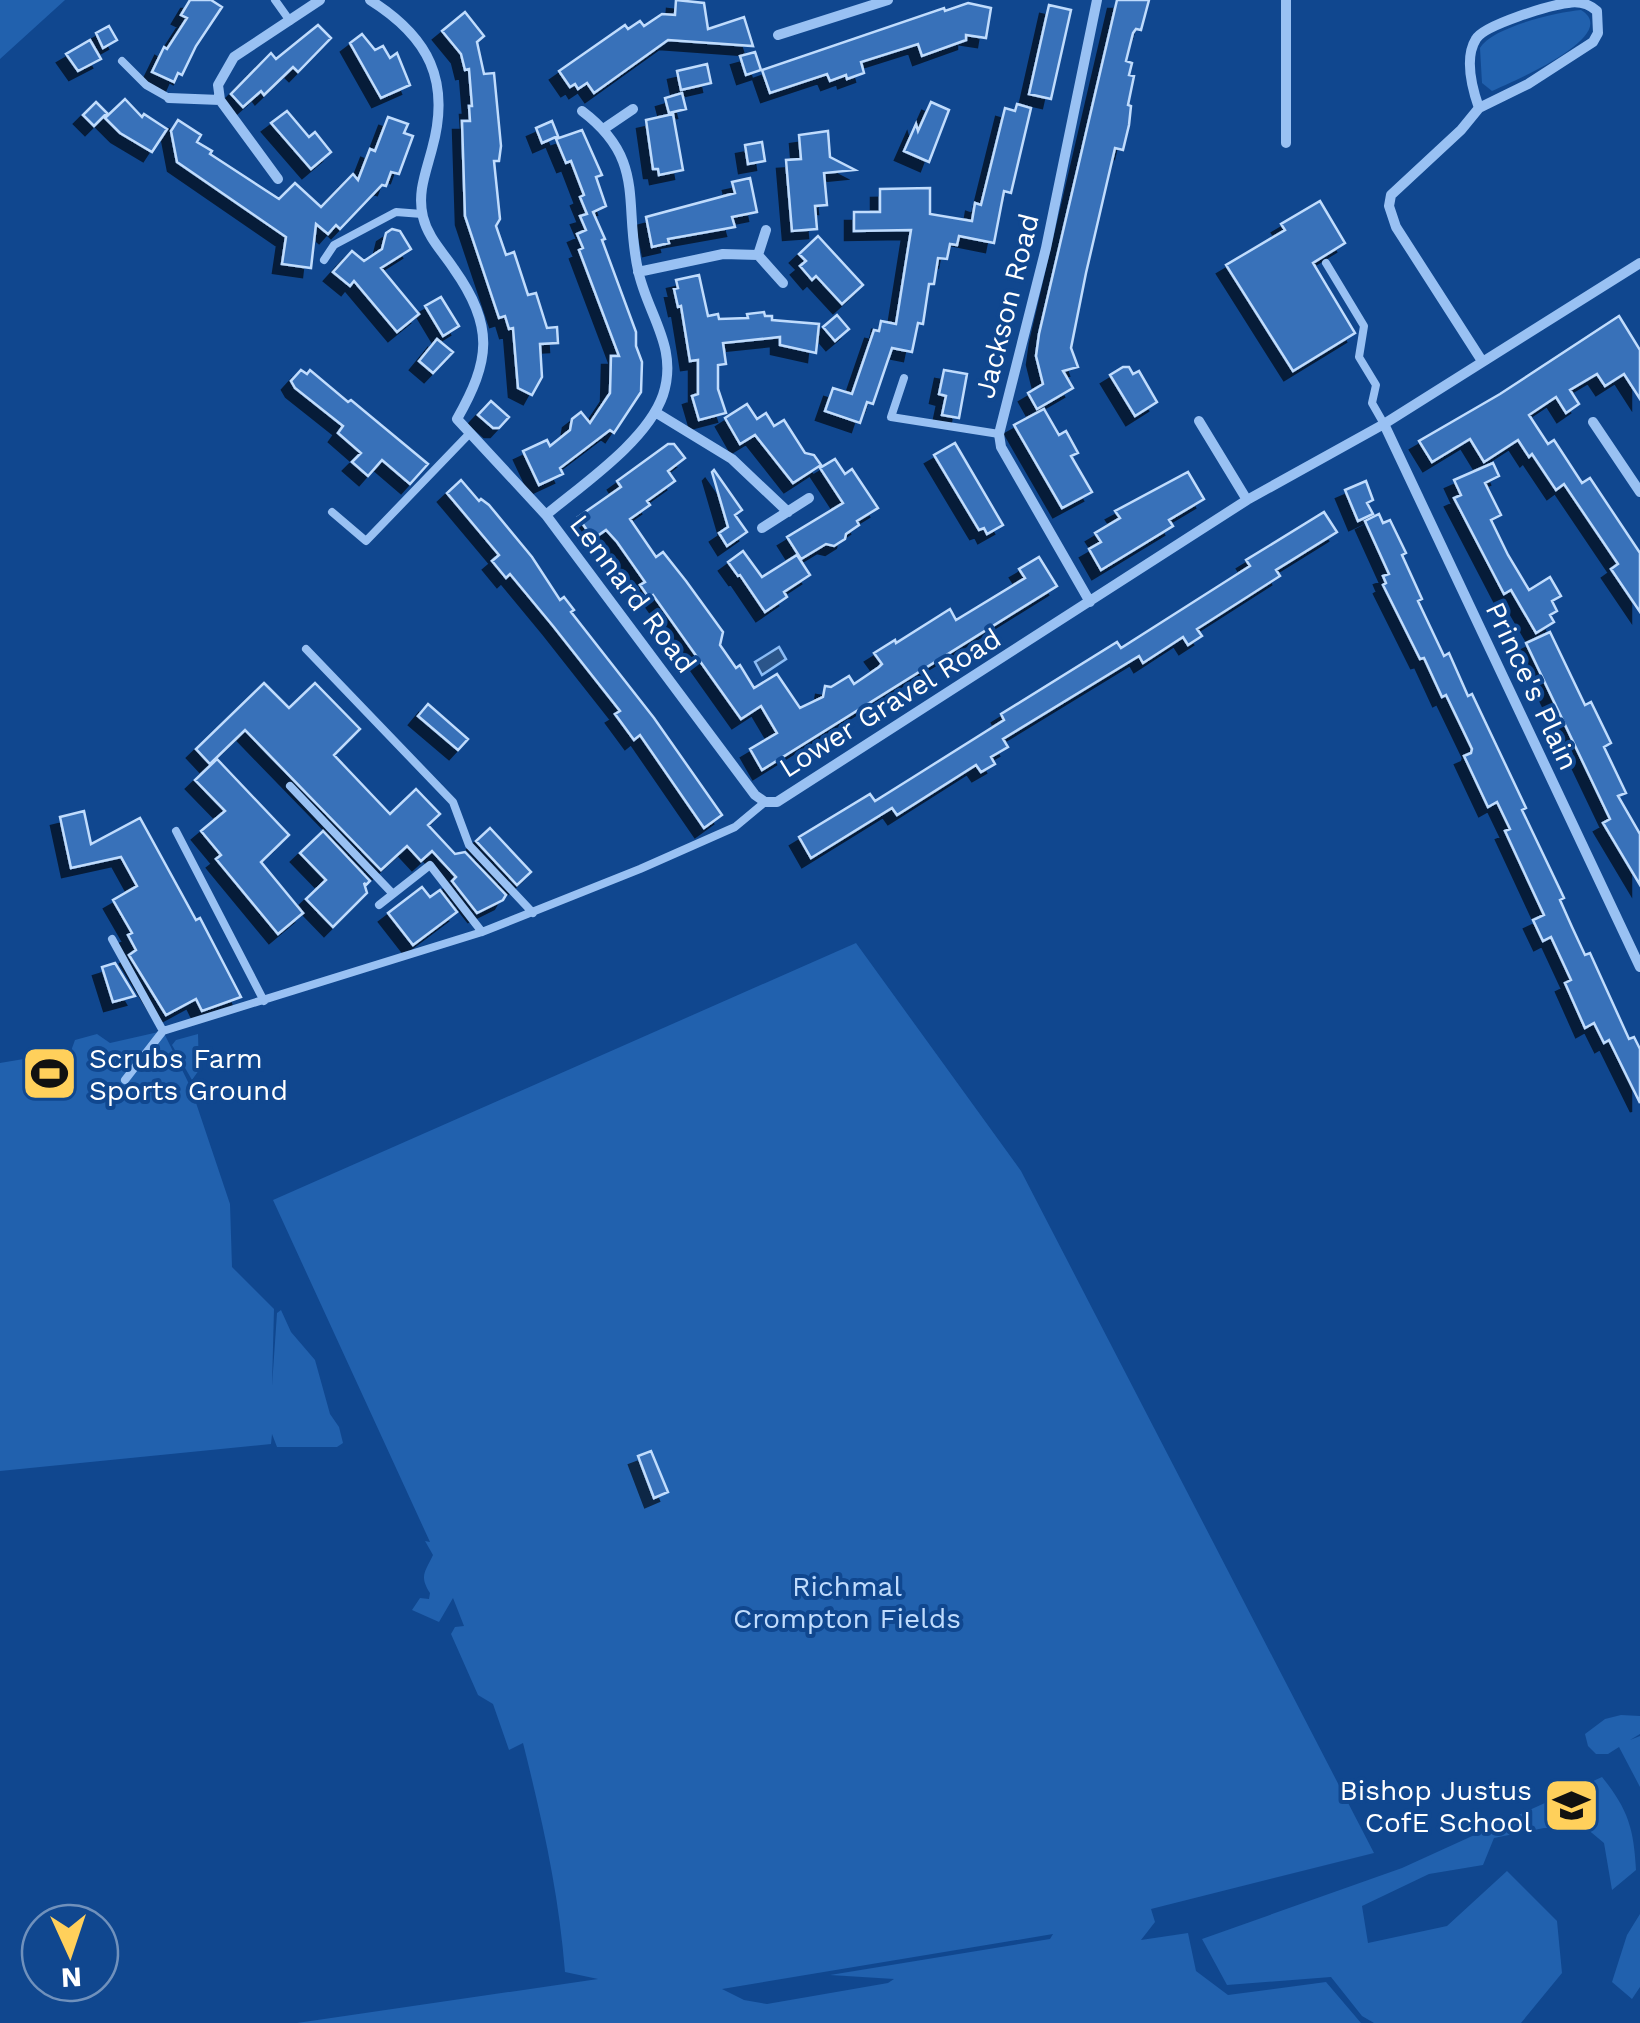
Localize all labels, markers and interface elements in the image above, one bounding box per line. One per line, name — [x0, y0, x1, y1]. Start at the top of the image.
street label: Jackson Road — [968, 210, 1046, 402]
street label: Lennard Road — [563, 508, 703, 680]
street label: Prince's Plain — [1479, 597, 1585, 775]
street label: Lower Gravel Road — [773, 621, 1007, 785]
place label: Scrubs Farm Sports Ground — [89, 1042, 288, 1107]
sports icon: Scrubs Farm Sports Ground — [20, 1044, 80, 1104]
park label: Richmal Crompton Fields — [733, 1570, 961, 1635]
place label: Bishop Justus CofE School — [1340, 1774, 1532, 1839]
school or university icon: Bishop Justus CofE School — [1541, 1776, 1601, 1836]
north arrow — [20, 1903, 120, 2003]
text: N — [60, 1960, 83, 1994]

